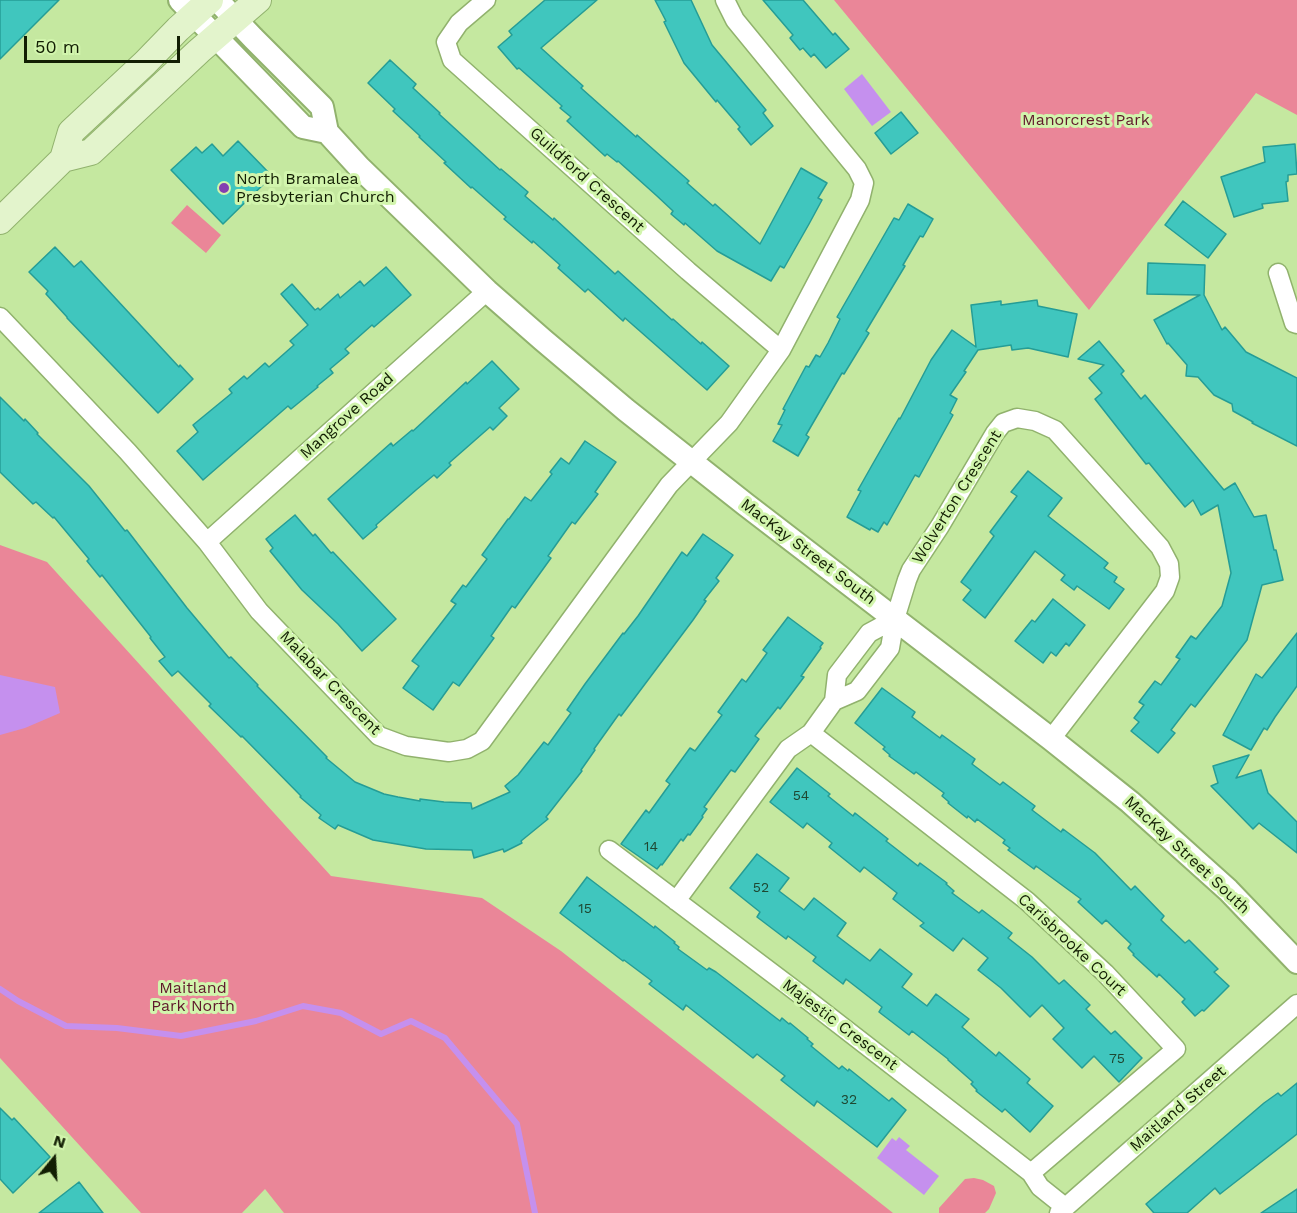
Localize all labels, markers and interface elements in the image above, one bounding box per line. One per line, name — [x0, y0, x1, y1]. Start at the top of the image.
scale bar — [27, 24, 183, 62]
text: 50 m — [35, 36, 80, 57]
park label: Manorcrest Park — [1022, 110, 1150, 130]
street label: Guildford Crescent — [526, 123, 648, 237]
place label: North Bramalea Presbyterian Church — [236, 169, 395, 207]
marker: North Bramalea Presbyterian Church — [217, 181, 231, 195]
street label: Mangrove Road — [296, 369, 398, 463]
street label: Wolverton Crescent — [908, 427, 1006, 567]
street label: MacKay Street South — [737, 495, 879, 609]
street label: Malabar Crescent — [275, 627, 385, 739]
house number: 54 — [793, 788, 809, 804]
street label: MacKay Street South — [1120, 792, 1254, 918]
house number: 14 — [644, 839, 658, 855]
house number: 52 — [753, 880, 769, 896]
street label: Carisbrooke Court — [1014, 890, 1130, 1000]
house number: 15 — [578, 901, 592, 917]
street label: Majestic Crescent — [779, 975, 901, 1075]
park label: Maitland Park North — [151, 978, 235, 1016]
house number: 75 — [1109, 1051, 1125, 1067]
street label: Maitland Street — [1126, 1062, 1230, 1156]
house number: 32 — [841, 1092, 857, 1108]
north arrow — [24, 1129, 84, 1189]
text: N — [51, 1131, 68, 1152]

